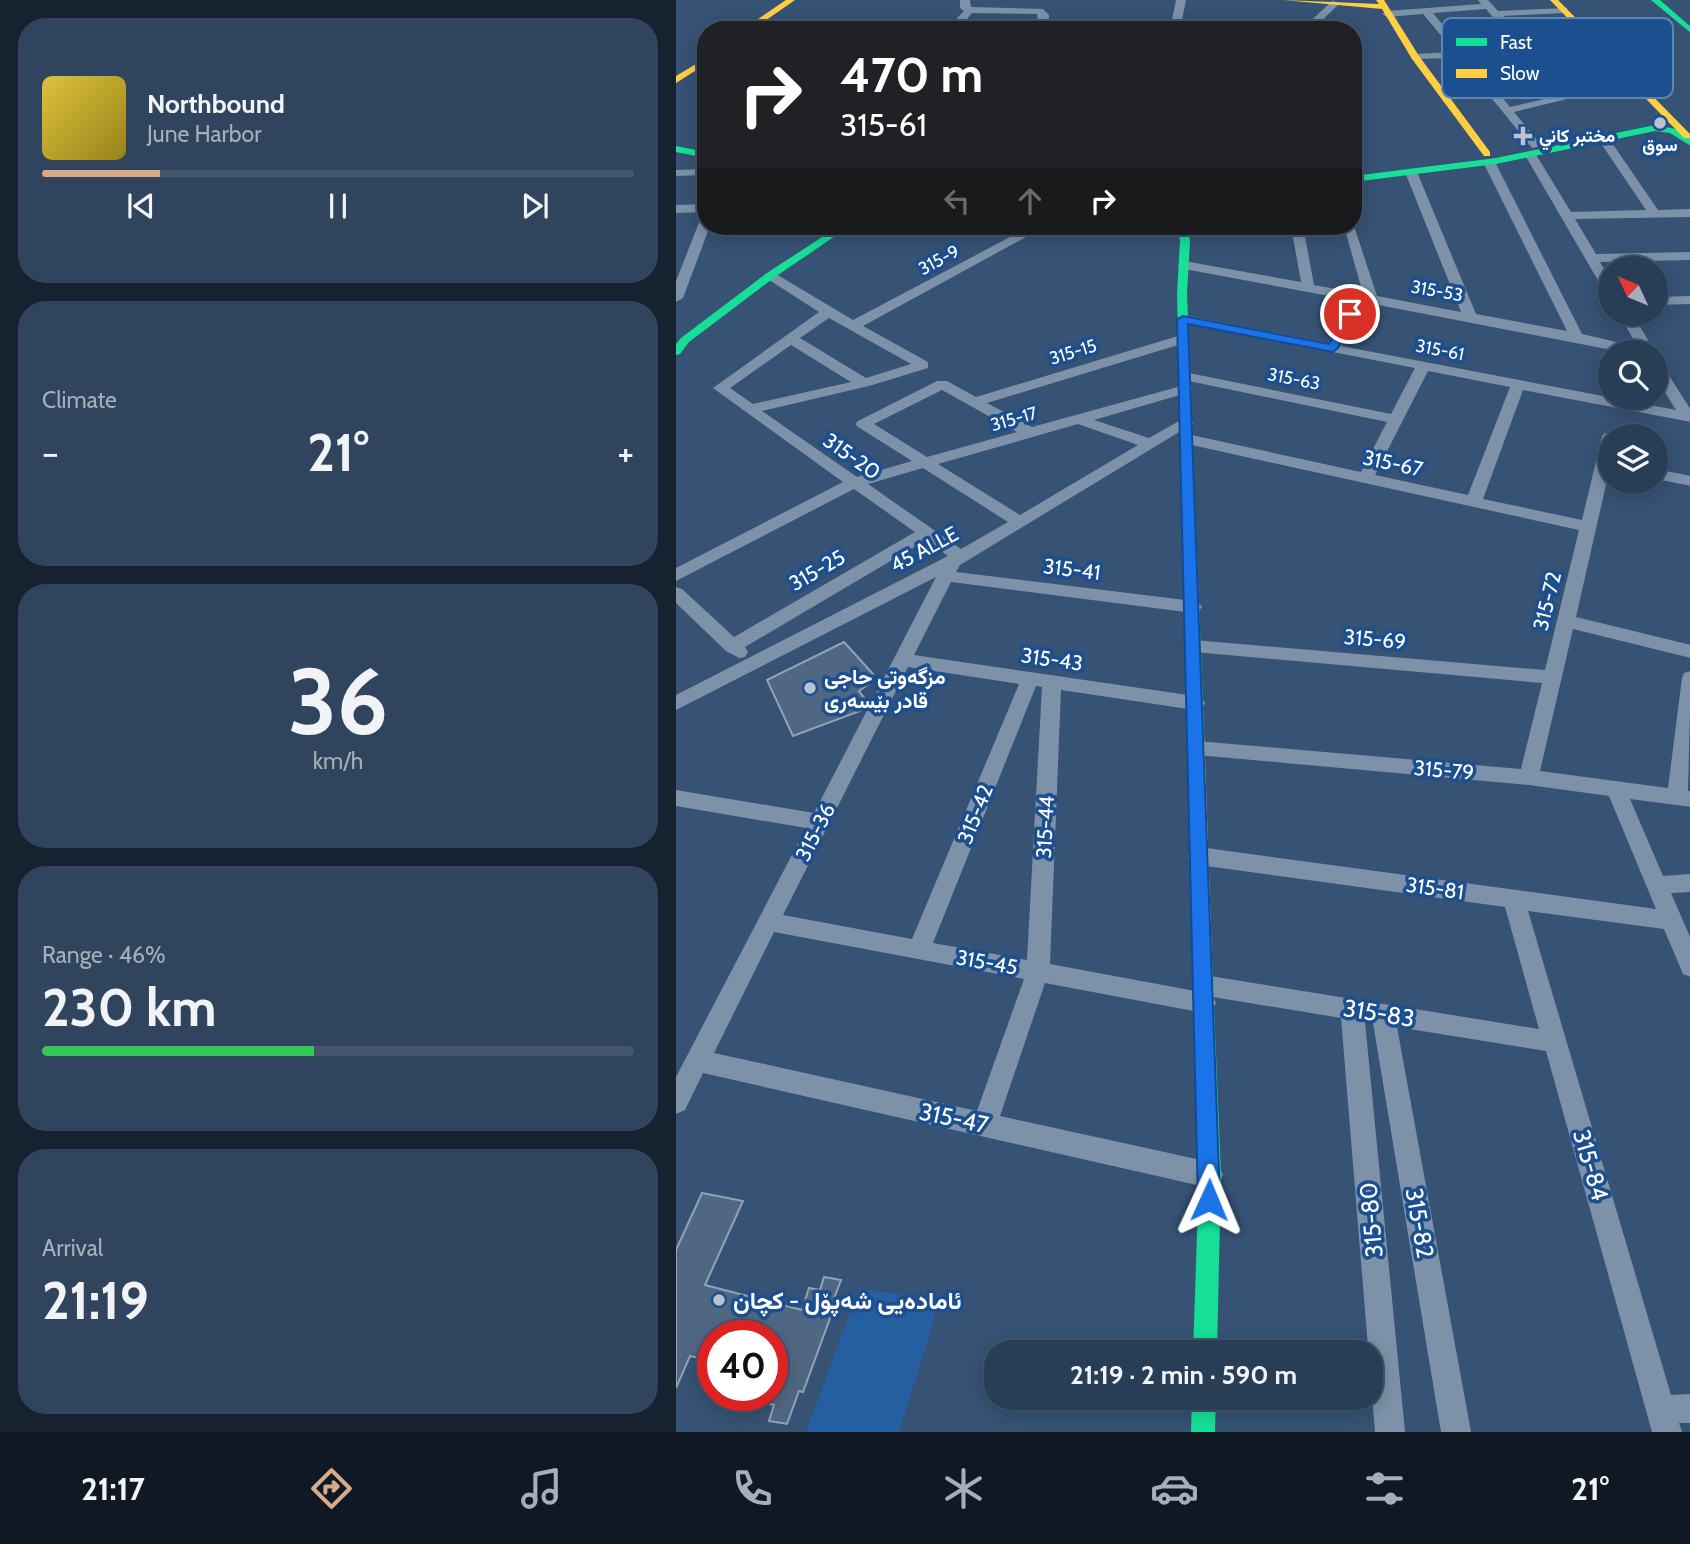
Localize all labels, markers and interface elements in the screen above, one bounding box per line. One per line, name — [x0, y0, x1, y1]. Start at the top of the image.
legend — [1442, 18, 1673, 98]
text: Fast — [1500, 31, 1533, 54]
text: 470 m — [840, 45, 983, 104]
icon: right — [725, 49, 816, 140]
text: Slow — [1500, 62, 1540, 85]
text: Northbound — [147, 88, 285, 120]
text: 315-61 — [840, 105, 927, 144]
marker: سوق — [1652, 115, 1668, 131]
text: June Harbor — [147, 120, 261, 148]
place label: مختبر كاني — [1539, 125, 1615, 151]
marker: مختبر كاني — [1513, 126, 1533, 146]
place label: سوق — [1642, 134, 1678, 156]
icon: left — [938, 182, 976, 220]
icon: ahead — [1011, 182, 1049, 220]
icon: right — [1084, 182, 1122, 220]
icon: previous — [122, 187, 160, 225]
icon: pause — [319, 187, 357, 225]
icon: next — [516, 187, 554, 225]
street label: 315-9 — [915, 240, 963, 280]
north arrow — [1598, 256, 1668, 326]
map controls — [1598, 256, 1668, 494]
street label: 315-53 — [1409, 276, 1465, 306]
pin — [1320, 284, 1380, 344]
icon: arrive — [1331, 295, 1369, 333]
street label: 315-15 — [1047, 334, 1099, 370]
street label: 315-61 — [1414, 335, 1466, 365]
button: search — [1598, 340, 1668, 410]
street label: 315-63 — [1266, 363, 1322, 395]
text: Climate — [42, 386, 117, 414]
street label: 315-17 — [988, 402, 1040, 436]
text: 21° — [307, 421, 369, 484]
button: layers — [1598, 424, 1668, 494]
street label: 315-20 — [819, 427, 885, 485]
text: − — [42, 429, 59, 476]
text: + — [617, 429, 634, 476]
street label: 315-67 — [1361, 444, 1426, 482]
street label: 45 ALLE — [886, 521, 962, 577]
street label: 315-25 — [785, 544, 849, 596]
street label: 315-41 — [1042, 553, 1102, 585]
street label: 315-72 — [1528, 569, 1566, 633]
street label: 315-69 — [1343, 624, 1407, 654]
street label: 315-43 — [1020, 642, 1084, 676]
text: 36 — [288, 646, 388, 757]
place label: مزگەوتی حاجی قادر بێسەری — [824, 664, 946, 714]
marker: مزگەوتی حاجی قادر بێسەری — [802, 680, 818, 696]
text: km/h — [313, 747, 363, 775]
street label: 315-79 — [1413, 755, 1475, 785]
street label: 315-42 — [952, 781, 998, 847]
street label: 315-44 — [1031, 795, 1059, 859]
street label: 315-36 — [790, 799, 840, 865]
street label: 315-81 — [1405, 872, 1465, 904]
text: Range · 46% — [42, 941, 166, 969]
street label: 315-45 — [954, 944, 1020, 980]
text: 230 km — [42, 976, 216, 1039]
street label: 315-83 — [1341, 993, 1417, 1033]
street label: 315-47 — [917, 1097, 991, 1139]
street label: 315-84 — [1567, 1126, 1615, 1204]
position arrow — [1172, 1163, 1246, 1237]
street label: 315-80 — [1353, 1181, 1389, 1259]
street label: 315-82 — [1400, 1185, 1440, 1261]
text: Arrival — [42, 1234, 103, 1262]
text: 21:19 — [42, 1269, 149, 1332]
place label: ئامادەیی شەپۆل - کچان — [733, 1286, 962, 1317]
marker: ئامادەیی شەپۆل - کچان — [711, 1292, 727, 1308]
speed limit sign: 40 — [697, 1320, 788, 1411]
text: 21:19 · 2 min · 590 m — [1070, 1359, 1297, 1391]
icon: directions — [307, 1464, 356, 1513]
icon: music — [517, 1464, 566, 1513]
icon: phone — [728, 1464, 777, 1513]
icon: climate — [939, 1464, 988, 1513]
icon: car — [1150, 1464, 1199, 1513]
icon: filters — [1360, 1464, 1409, 1513]
text: 21:17 — [81, 1469, 145, 1508]
text: 21° — [1571, 1469, 1609, 1508]

